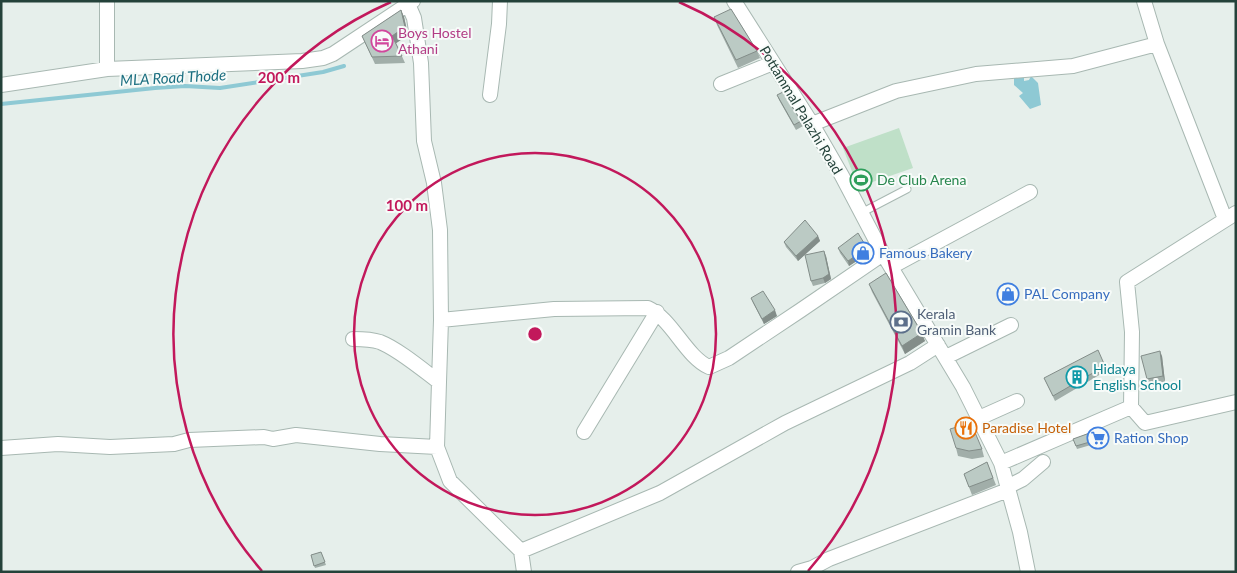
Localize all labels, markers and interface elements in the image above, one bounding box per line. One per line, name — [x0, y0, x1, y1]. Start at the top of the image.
place label: Boys Hostel Athani — [398, 24, 472, 57]
hotel icon: Boys Hostel Athani — [370, 29, 394, 53]
street label: Pottammal Palazhi Road — [756, 42, 847, 177]
water label: MLA Road Thode — [119, 65, 226, 89]
text: 200 m — [258, 68, 300, 86]
sports icon: De Club Arena — [849, 168, 873, 192]
place label: De Club Arena — [877, 171, 966, 188]
text: 100 m — [386, 196, 428, 214]
shop icon: Famous Bakery — [851, 241, 875, 265]
place label: Famous Bakery — [879, 244, 973, 261]
shop icon: PAL Company — [996, 282, 1020, 306]
place label: PAL Company — [1024, 285, 1111, 302]
place label: Kerala Gramin Bank — [917, 305, 997, 338]
bank icon: Kerala Gramin Bank — [889, 310, 913, 334]
centre of rings — [526, 325, 544, 343]
place label: Hidaya English School — [1093, 360, 1181, 393]
building icon: Hidaya English School — [1065, 365, 1089, 389]
restaurant icon: Paradise Hotel — [954, 416, 978, 440]
place label: Paradise Hotel — [982, 419, 1071, 436]
supermarket icon: Ration Shop — [1086, 426, 1110, 450]
place label: Ration Shop — [1114, 429, 1189, 446]

